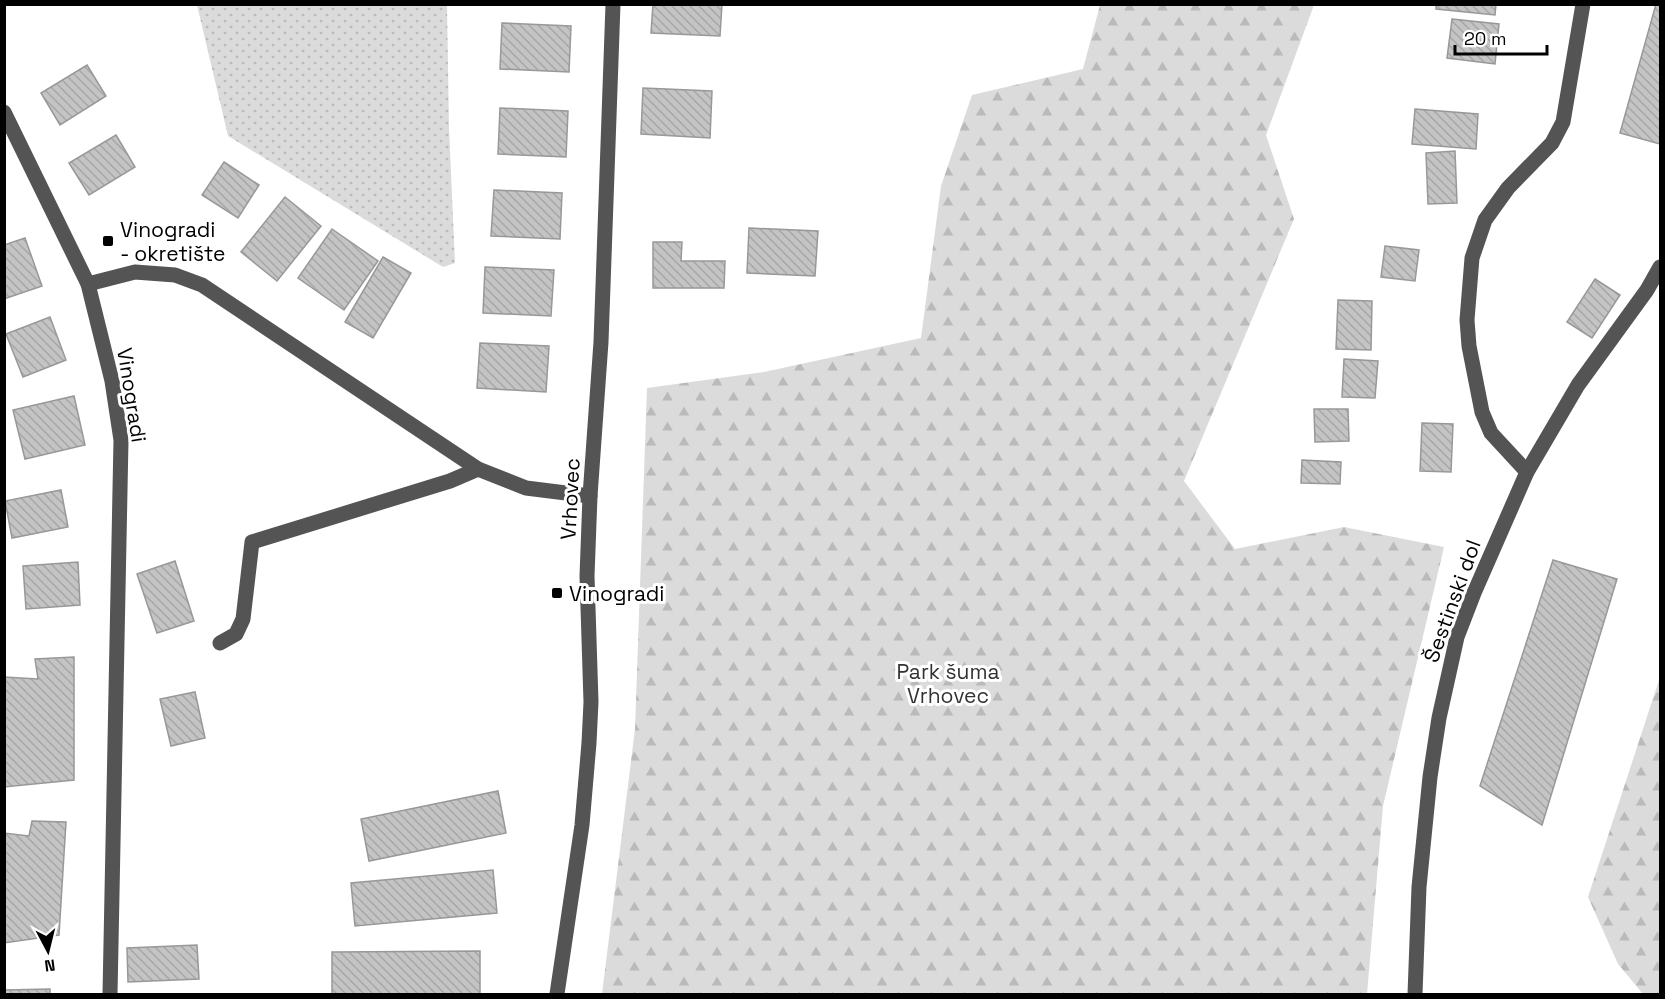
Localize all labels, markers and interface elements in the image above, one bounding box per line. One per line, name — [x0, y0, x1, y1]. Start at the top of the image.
scale bar — [1455, 18, 1546, 56]
text: 20 m — [1464, 27, 1507, 50]
place label: Vinogradi - okretište — [120, 216, 226, 267]
marker: Vinogradi - okretište — [101, 234, 115, 248]
street label: Vinogradi — [111, 346, 153, 444]
street label: Vrhovec — [554, 457, 586, 541]
street label: Šestinski dol — [1417, 536, 1487, 666]
place label: Vinogradi — [569, 580, 665, 607]
marker: Vinogradi — [550, 586, 564, 600]
park label: Park šuma Vrhovec — [896, 658, 1000, 709]
north arrow — [18, 921, 78, 981]
text: N — [43, 954, 56, 976]

